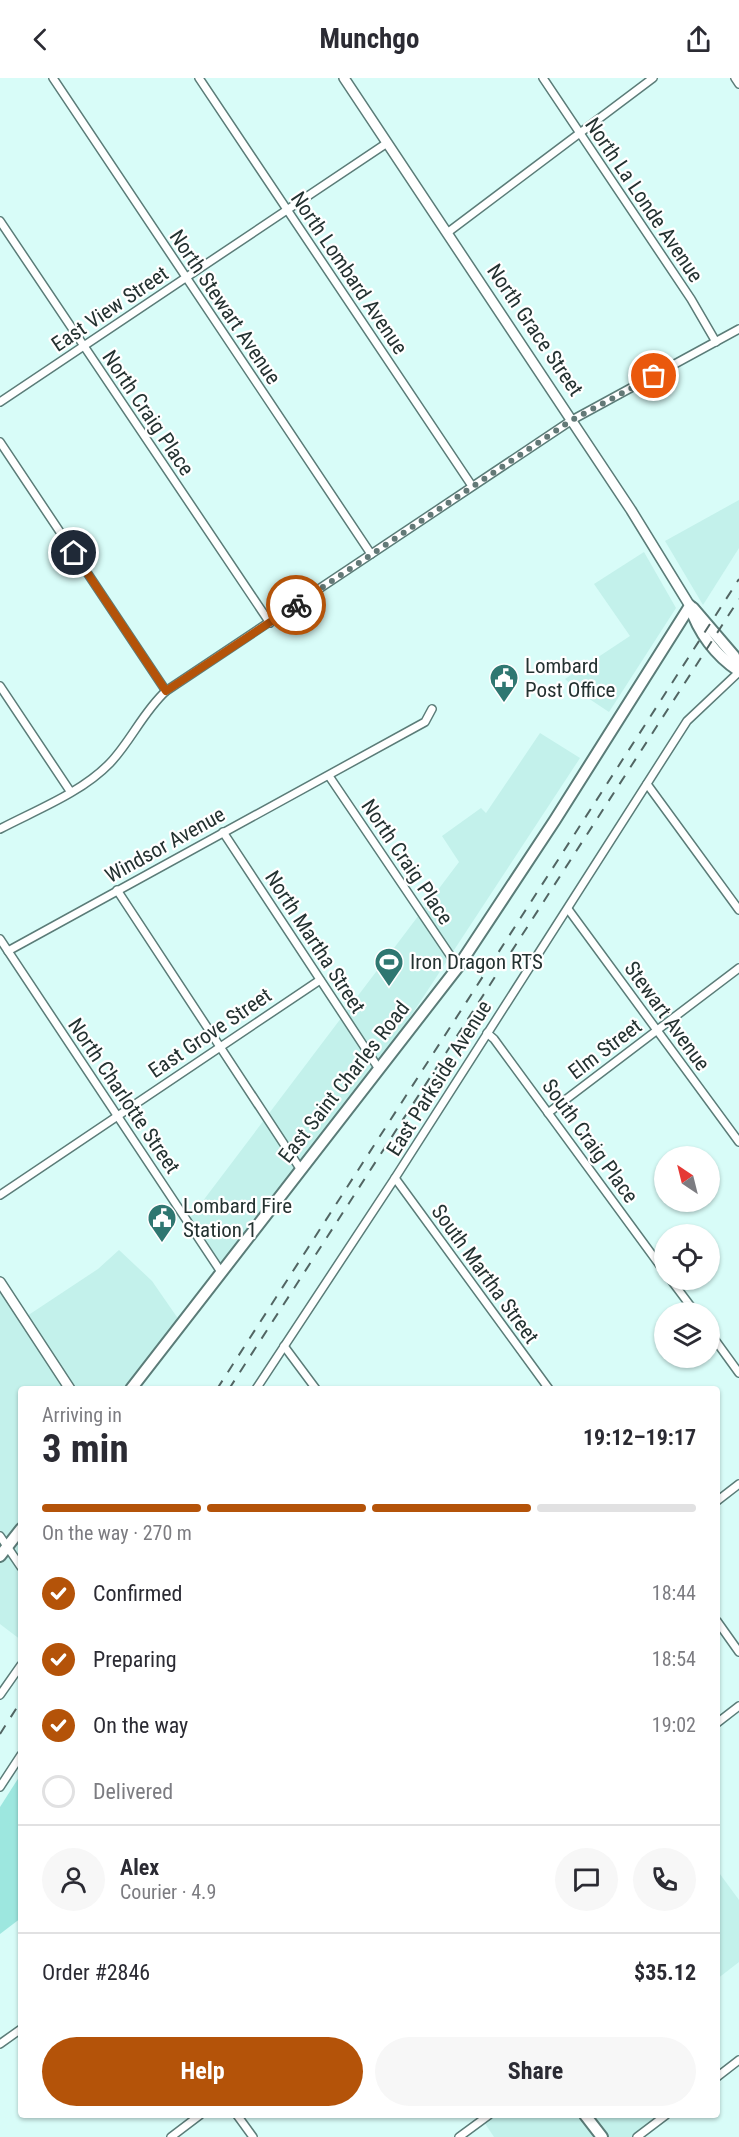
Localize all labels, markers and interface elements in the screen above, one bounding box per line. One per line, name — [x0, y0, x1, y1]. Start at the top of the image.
icon: back — [24, 23, 57, 56]
text: Munchgo — [320, 23, 419, 55]
icon: share — [682, 23, 715, 56]
street label: North La Londe Avenue — [580, 113, 708, 287]
street label: North Lombard Avenue — [286, 187, 412, 359]
street label: North Stewart Avenue — [165, 225, 286, 389]
street label: North Grace Street — [482, 260, 588, 400]
street label: East View Street — [47, 261, 173, 357]
street label: North Craig Place — [97, 346, 199, 480]
pin — [628, 350, 679, 401]
icon: bag — [637, 359, 670, 392]
pin — [48, 527, 99, 578]
icon: home — [57, 536, 90, 569]
courier — [266, 575, 326, 635]
icon: bike — [280, 589, 313, 622]
place label: Lombard Post Office — [525, 654, 616, 702]
public building icon: Lombard Post Office — [488, 662, 520, 704]
street label: North Craig Place — [356, 795, 458, 929]
street label: Windsor Avenue — [101, 802, 229, 888]
street label: North Martha Street — [260, 866, 370, 1018]
sports icon: Iron Dragon RTS — [373, 946, 405, 988]
place label: Iron Dragon RTS — [410, 950, 543, 974]
street label: Stewart Avenue — [619, 957, 715, 1075]
street label: East Grove Street — [144, 983, 276, 1083]
street label: East Parkside Avenue — [382, 996, 497, 1160]
street label: East Saint Charles Road — [274, 997, 414, 1167]
street label: North Charlotte Street — [63, 1014, 185, 1178]
street label: Elm Street — [564, 1014, 646, 1084]
street label: South Craig Place — [537, 1075, 643, 1208]
north arrow — [654, 1146, 720, 1212]
map controls — [654, 1146, 720, 1368]
place label: Lombard Fire Station 1 — [183, 1194, 292, 1242]
street label: South Martha Street — [426, 1200, 544, 1348]
public building icon: Lombard Fire Station 1 — [146, 1202, 178, 1244]
button: locate — [654, 1224, 720, 1290]
button: layers — [654, 1302, 720, 1368]
text: Arriving in — [42, 1403, 122, 1427]
text: 19:12–19:17 — [583, 1425, 696, 1450]
text: 3 min — [42, 1426, 129, 1472]
text: On the way · 270 m — [42, 1521, 192, 1545]
icon: check — [42, 1577, 75, 1610]
text: Confirmed — [93, 1581, 182, 1606]
text: 18:44 — [652, 1581, 696, 1605]
icon: check — [42, 1643, 75, 1676]
text: Preparing — [93, 1647, 177, 1672]
text: 18:54 — [652, 1647, 696, 1671]
icon: check — [42, 1709, 75, 1742]
text: On the way — [93, 1713, 188, 1738]
text: 19:02 — [652, 1713, 696, 1737]
text: Delivered — [93, 1779, 173, 1804]
button: person — [42, 1848, 105, 1911]
button: chat — [555, 1848, 618, 1911]
button: phone — [633, 1848, 696, 1911]
text: Alex — [120, 1855, 159, 1880]
text: Courier · 4.9 — [120, 1880, 216, 1904]
text: Order #2846 — [42, 1960, 150, 1985]
text: $35.12 — [634, 1960, 696, 1985]
button: Help — [42, 2037, 363, 2106]
button: Share — [375, 2037, 696, 2106]

